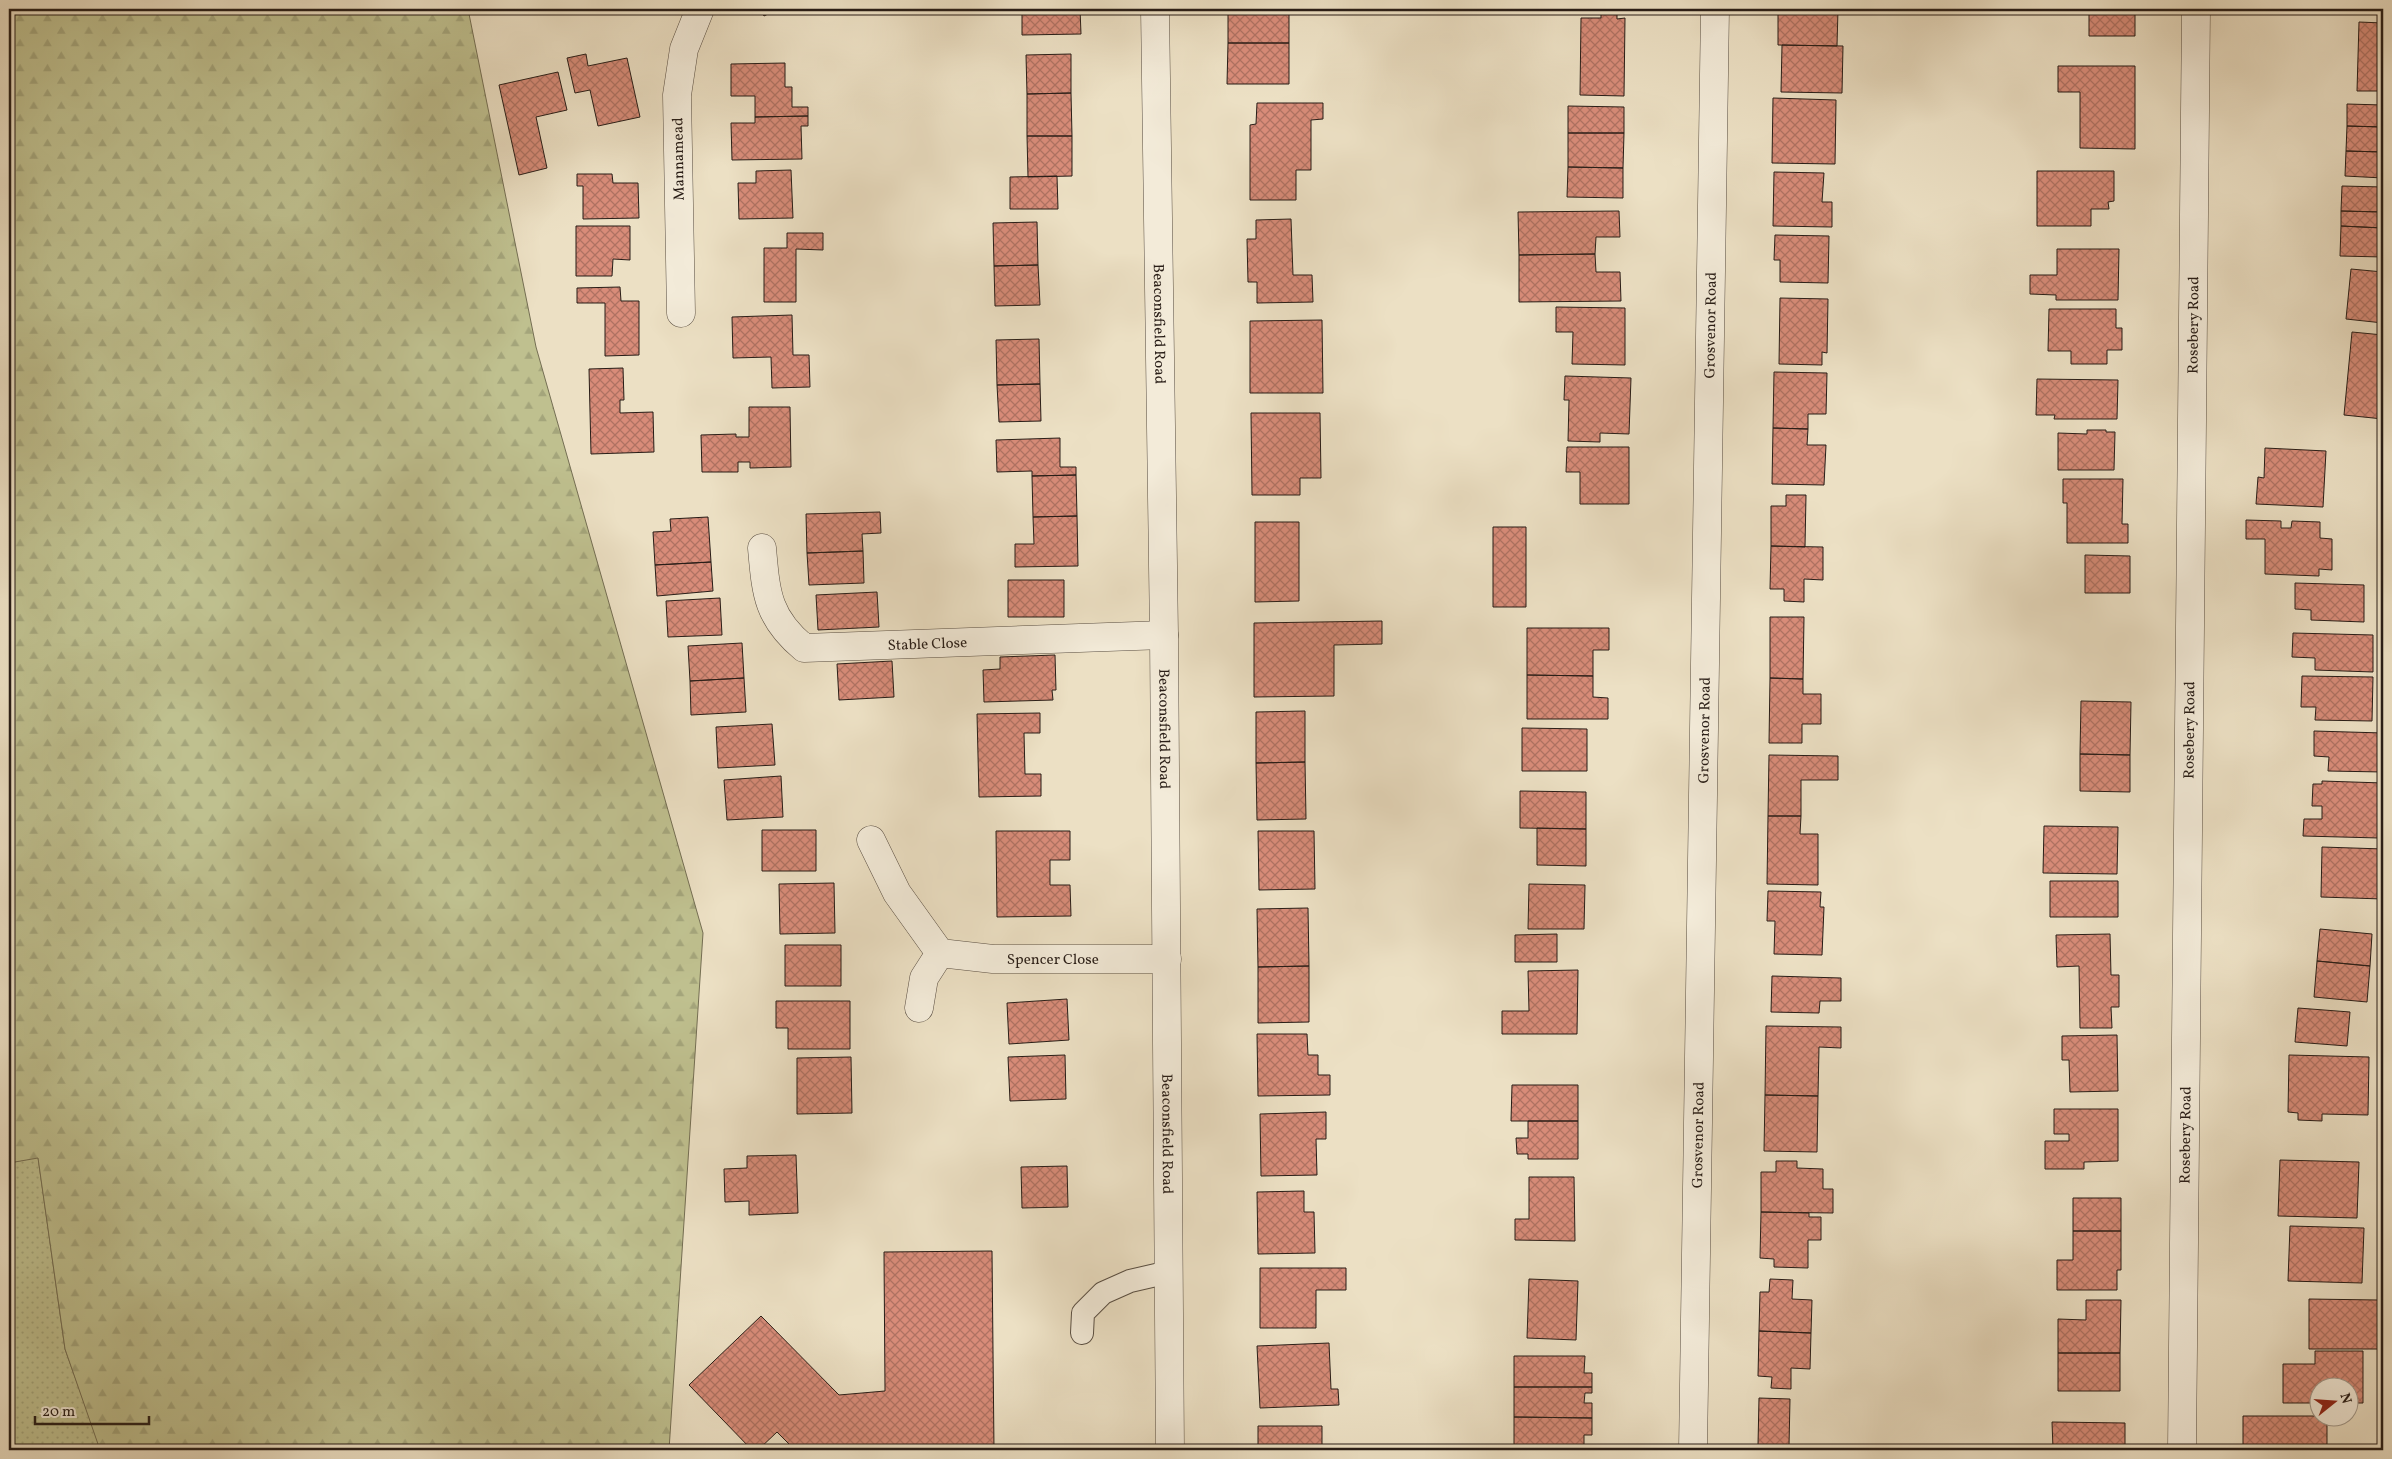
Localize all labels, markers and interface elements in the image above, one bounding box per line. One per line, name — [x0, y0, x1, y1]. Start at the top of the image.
street label: Mannamead — [668, 117, 691, 201]
street label: Beaconsfield Road — [1147, 264, 1169, 384]
street label: Grosvenor Road — [1700, 272, 1723, 379]
street label: Rosebery Road — [2183, 276, 2205, 374]
street label: Stable Close — [887, 633, 968, 657]
street label: Beaconsfield Road — [1152, 669, 1174, 789]
street label: Grosvenor Road — [1694, 677, 1717, 783]
street label: Rosebery Road — [2180, 681, 2201, 779]
street label: Spencer Close — [1007, 950, 1099, 971]
street label: Beaconsfield Road — [1155, 1074, 1177, 1194]
street label: Grosvenor Road — [1688, 1082, 1711, 1188]
street label: Rosebery Road — [2176, 1086, 2198, 1184]
north arrow — [2310, 1376, 2360, 1426]
text: N — [2334, 1391, 2356, 1406]
scale bar — [35, 1394, 149, 1426]
text: 20 m — [42, 1402, 75, 1423]

